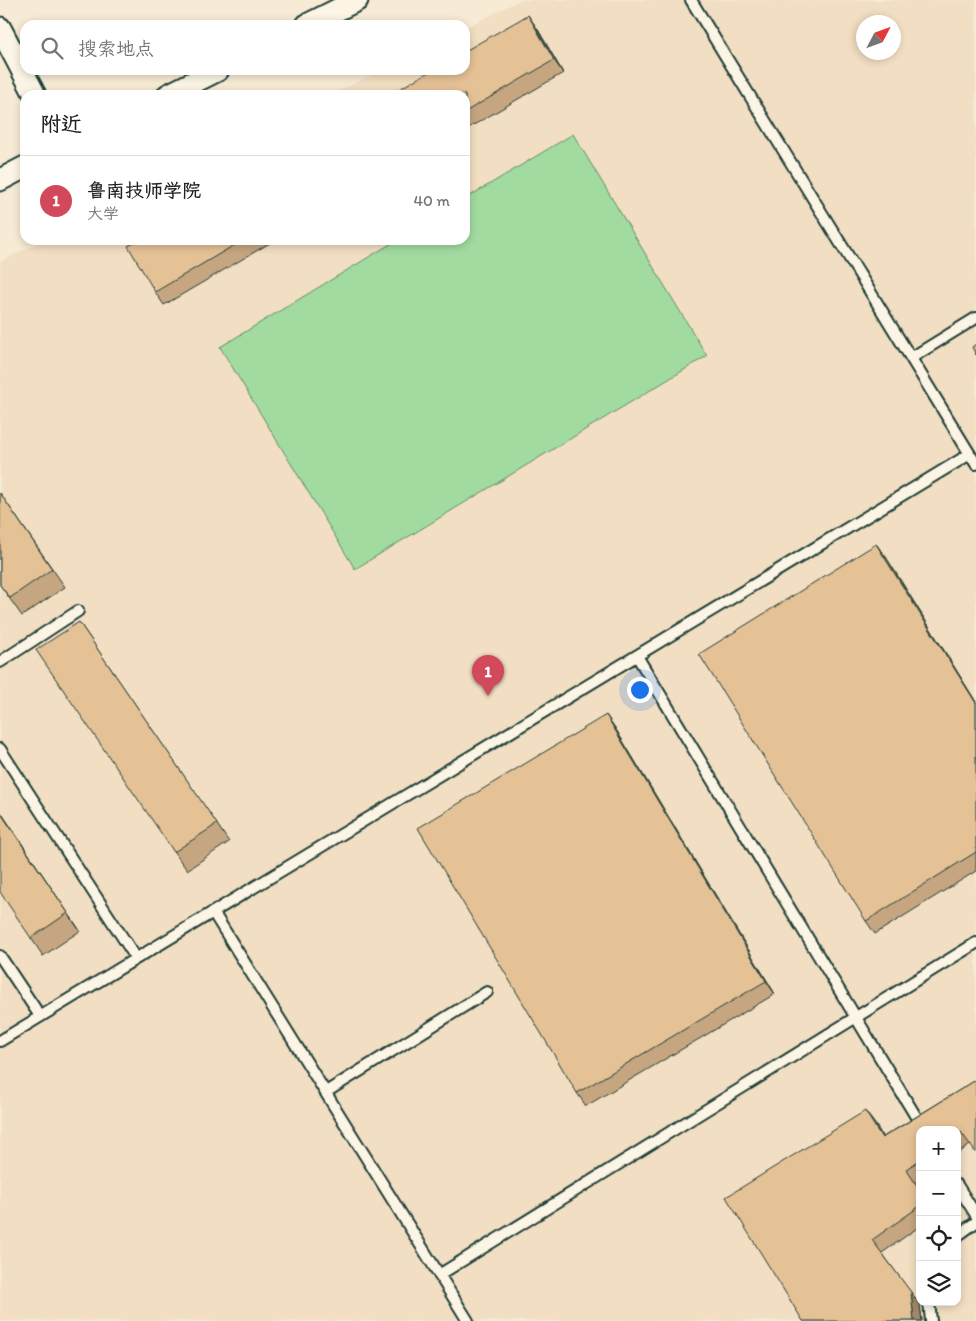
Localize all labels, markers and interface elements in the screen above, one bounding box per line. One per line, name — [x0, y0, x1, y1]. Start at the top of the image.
north arrow — [856, 15, 901, 60]
search box — [20, 20, 470, 75]
icon: search — [38, 34, 66, 62]
text: 搜索地点 — [78, 37, 154, 60]
text: 附近 — [40, 111, 82, 136]
text: 鲁南技师学院 — [87, 179, 201, 202]
text: 1 — [52, 191, 60, 210]
text: 40 m — [413, 191, 450, 210]
text: 大学 — [87, 204, 119, 223]
pin: 1 — [472, 655, 504, 696]
your location — [627, 677, 653, 703]
map controls — [916, 1126, 961, 1306]
button: + — [916, 1126, 961, 1171]
button: − — [916, 1171, 961, 1216]
button: locate — [916, 1216, 961, 1261]
button: layers — [916, 1261, 961, 1306]

